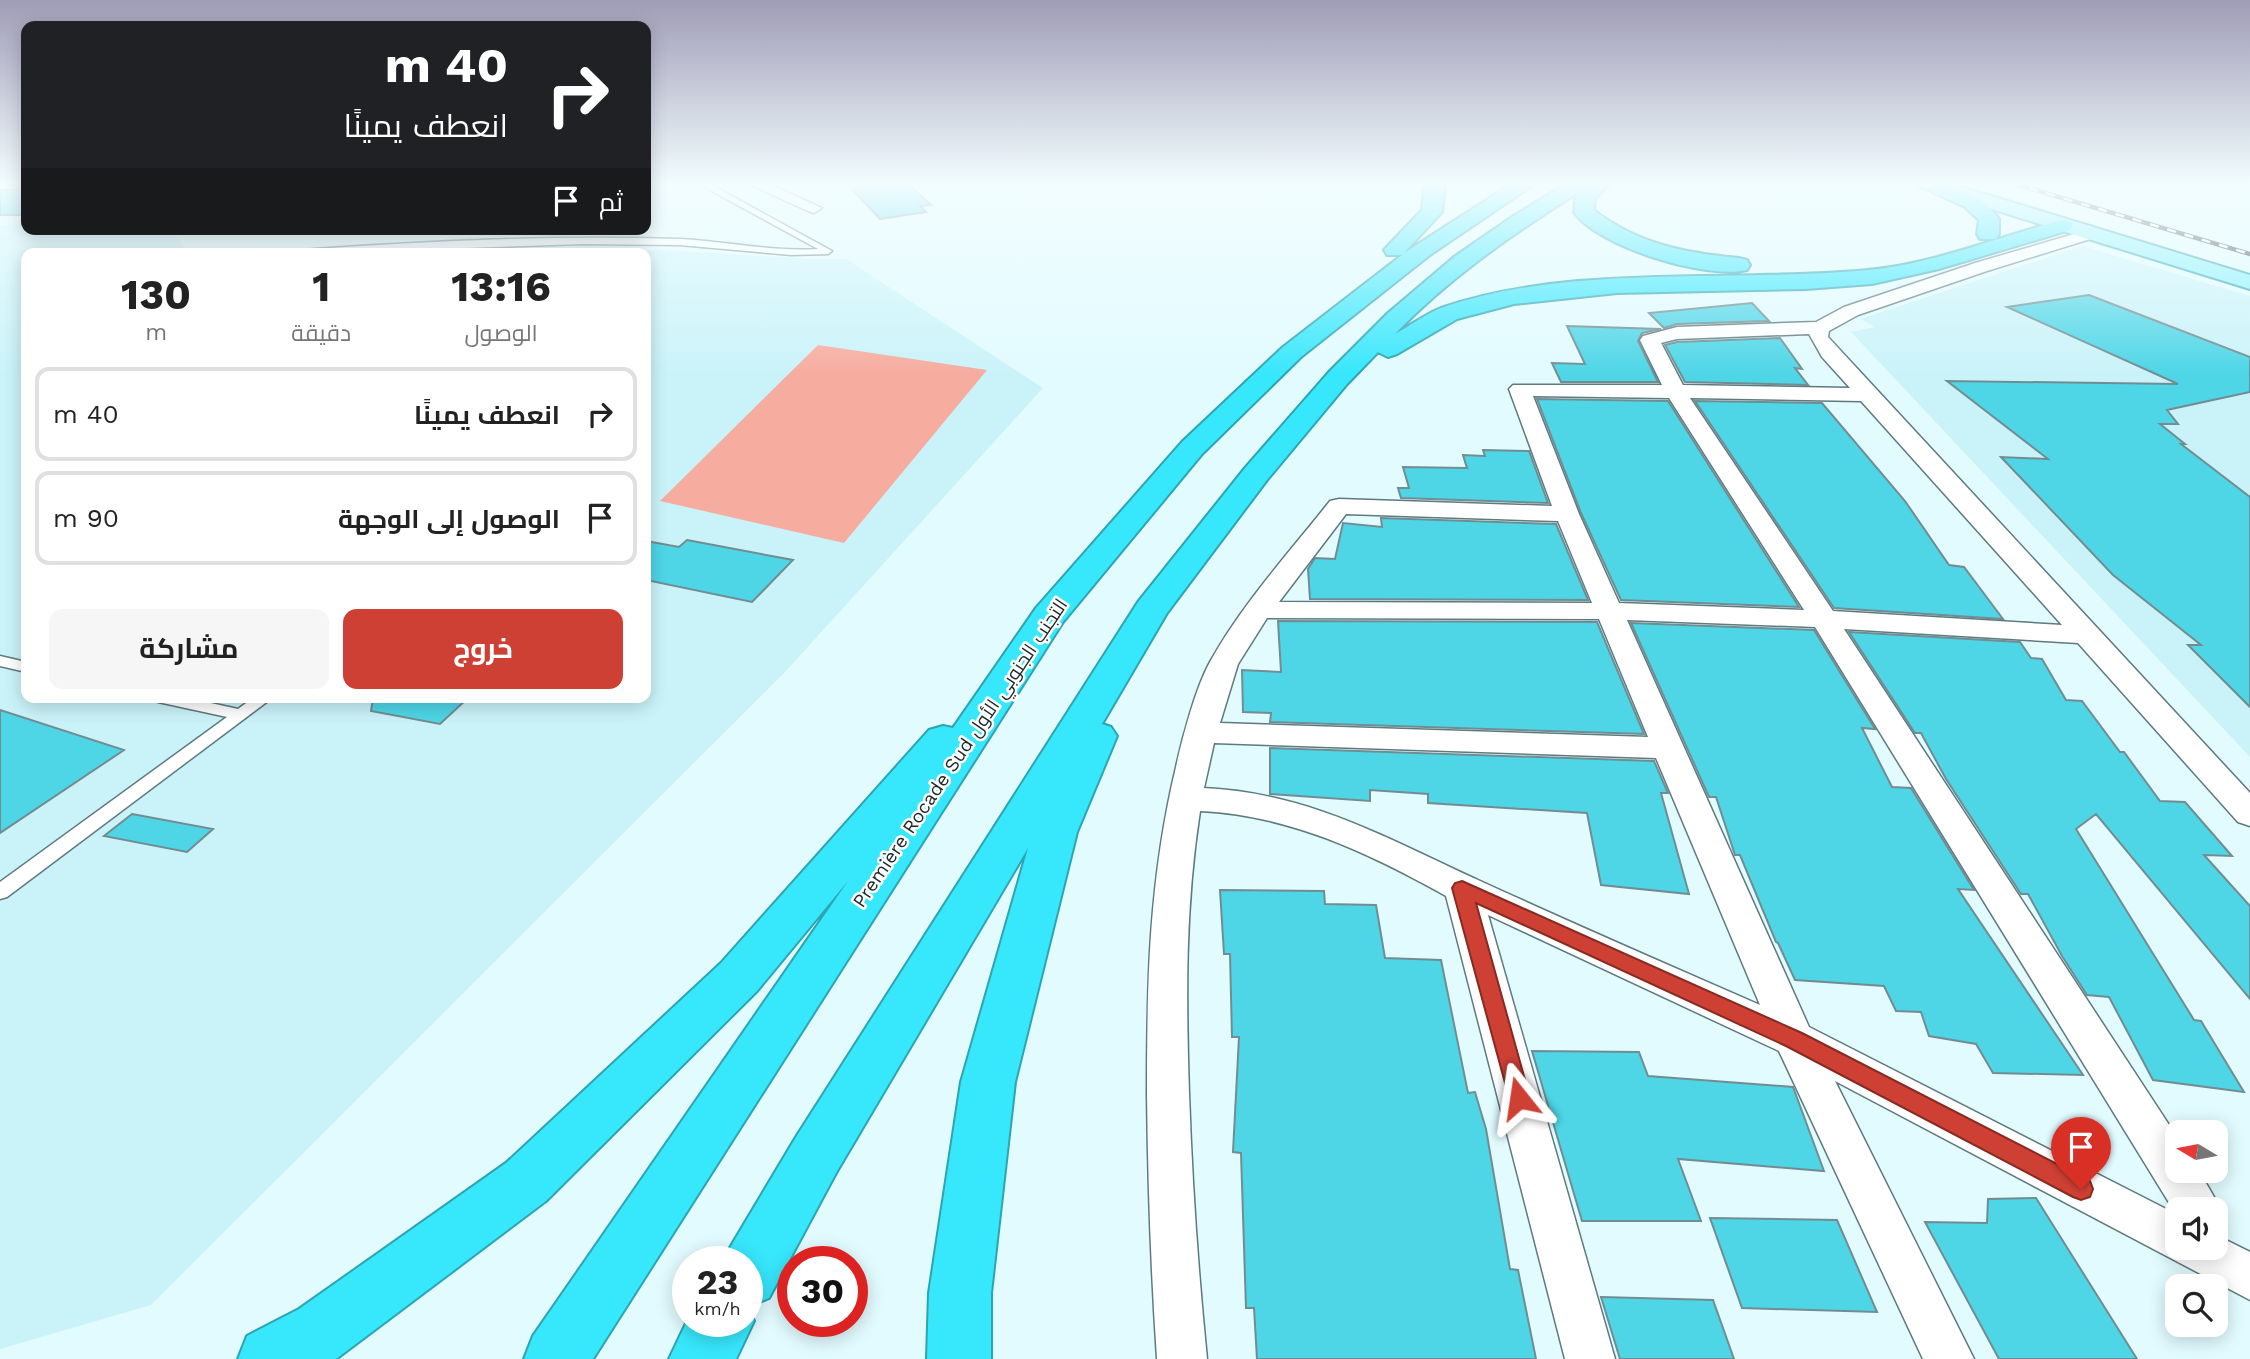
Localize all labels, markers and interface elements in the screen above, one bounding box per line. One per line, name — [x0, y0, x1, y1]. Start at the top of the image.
text: 40 m — [385, 36, 508, 94]
icon: right — [532, 49, 623, 140]
text: انعطف يمينًا — [343, 107, 508, 145]
icon: arrive — [547, 182, 585, 220]
text: ثم — [599, 187, 623, 217]
text: 1 — [312, 262, 330, 311]
text: 13:16 — [451, 262, 551, 311]
text: 130 — [121, 270, 191, 319]
text: m — [145, 319, 167, 346]
text: دقيقة — [291, 320, 351, 347]
text: الوصول — [464, 320, 538, 347]
icon: right — [581, 395, 619, 433]
text: 40 m — [53, 399, 119, 429]
text: انعطف يمينًا — [414, 400, 560, 430]
icon: arrive — [581, 499, 619, 537]
text: 90 m — [53, 503, 119, 533]
text: الوصول إلى الوجهة — [338, 504, 560, 534]
street label: Première Rocade Sud التجنب الجنوبي الأول — [848, 594, 1075, 914]
button: مشاركة — [49, 609, 329, 689]
button: خروج — [343, 609, 623, 689]
position arrow — [1482, 1061, 1556, 1135]
pin — [2051, 1117, 2111, 1189]
north arrow — [2165, 1120, 2228, 1183]
map controls — [2165, 1120, 2228, 1337]
icon: arrive — [2062, 1128, 2100, 1166]
button: sound — [2165, 1197, 2228, 1260]
speed limit sign: 30 — [777, 1246, 868, 1337]
text: 23 — [697, 1261, 738, 1303]
button: search — [2165, 1274, 2228, 1337]
text: km/h — [694, 1298, 741, 1319]

